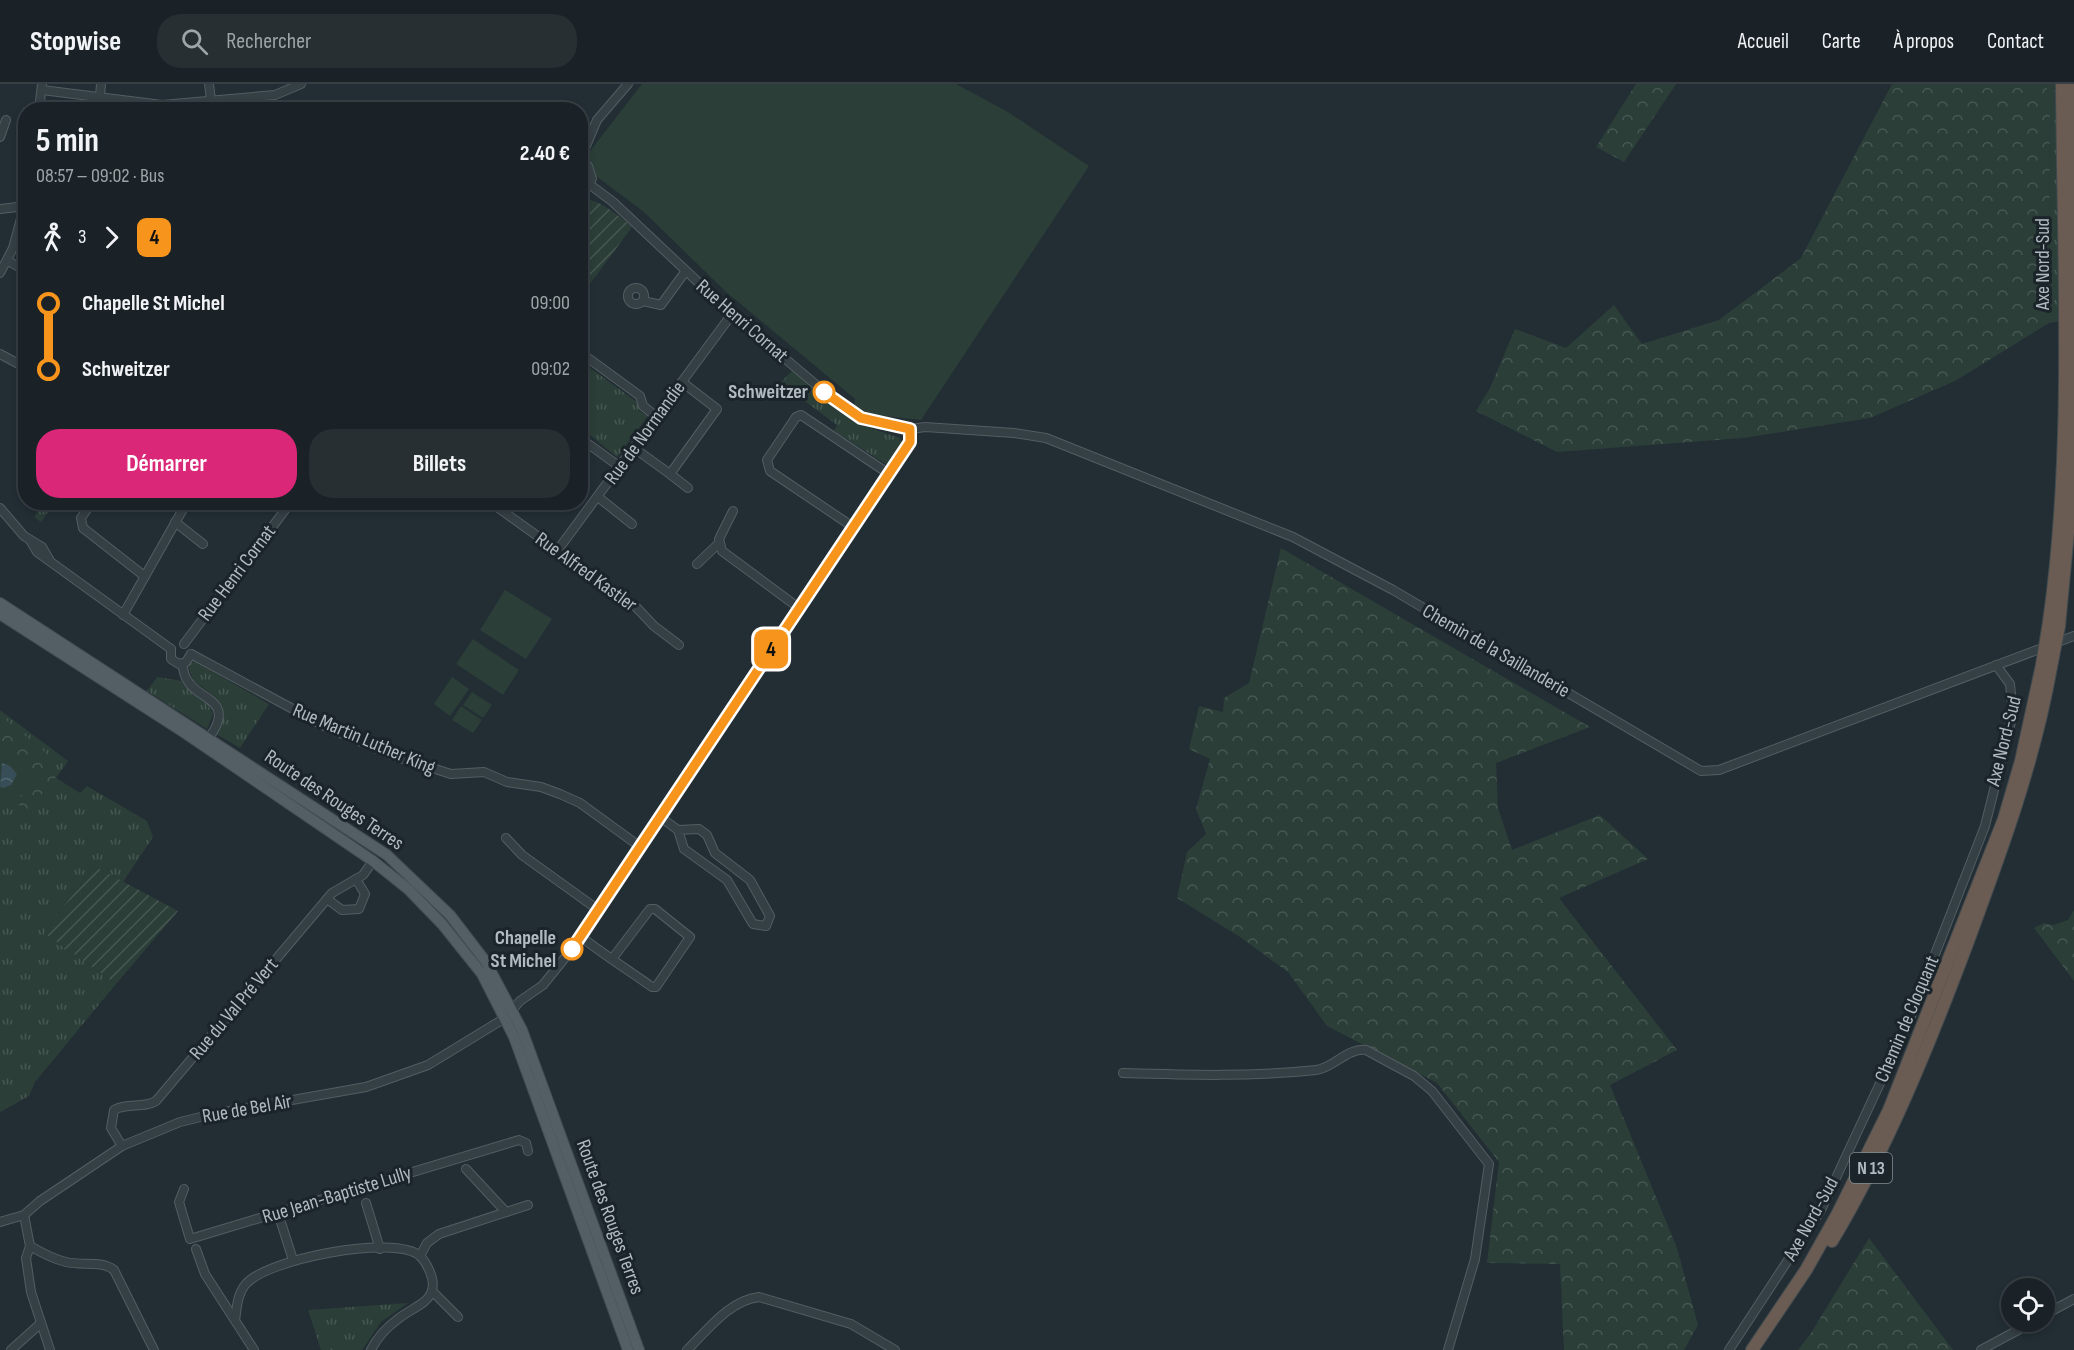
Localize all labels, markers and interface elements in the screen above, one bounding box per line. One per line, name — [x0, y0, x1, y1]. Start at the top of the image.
search box — [157, 14, 577, 68]
text: Stopwise — [30, 25, 121, 58]
icon: search — [178, 25, 211, 58]
text: Rechercher — [226, 28, 311, 55]
text: Accueil — [1738, 29, 1789, 54]
text: Carte — [1822, 29, 1861, 54]
text: À propos — [1894, 29, 1954, 54]
text: Contact — [1987, 29, 2044, 54]
text: 5 min — [36, 121, 99, 161]
text: 2.40 € — [520, 140, 570, 167]
text: 08:57 – 09:02 · Bus — [36, 164, 164, 188]
street label: Axe Nord-Sud — [2031, 218, 2055, 311]
icon: walk — [36, 221, 69, 254]
icon: forward — [95, 221, 128, 254]
text: 3 — [78, 225, 86, 249]
text: 4 — [149, 225, 159, 250]
street label: Rue Henri Cornat — [691, 275, 793, 367]
text: Chapelle St Michel — [82, 290, 225, 317]
text: 09:00 — [531, 291, 570, 315]
text: Schweitzer — [82, 356, 170, 383]
text: 09:02 — [531, 357, 570, 381]
street label: Rue de Normandie — [599, 377, 691, 489]
place label: Schweitzer — [728, 380, 808, 404]
marker: Schweitzer — [813, 381, 835, 403]
button: Démarrer — [36, 429, 297, 498]
button: Billets — [309, 429, 570, 498]
street label: Rue Henri Cornat — [193, 520, 281, 626]
street label: Rue Alfred Kastler — [531, 527, 642, 617]
street label: Chemin de la Saillanderie — [1418, 599, 1574, 703]
line badge: 4 — [752, 630, 790, 668]
text: 4 — [766, 637, 776, 662]
street label: Axe Nord-Sud — [1981, 694, 2027, 789]
street label: Rue Martin Luther King — [289, 698, 439, 780]
street label: Route des Rouges Terres — [260, 745, 408, 855]
place label: Chapelle St Michel — [491, 926, 556, 973]
marker: Chapelle St Michel — [561, 938, 583, 960]
street label: Chemin de Cloquant — [1870, 952, 1944, 1086]
street label: Rue du Val Pré Vert — [185, 953, 283, 1065]
street label: Rue de Bel Air — [200, 1089, 294, 1129]
street label: Route des Rouges Terres — [571, 1136, 649, 1298]
road number: N 13 — [1850, 1153, 1892, 1183]
street label: Rue Jean-Baptiste Lully — [260, 1161, 415, 1229]
street label: Axe Nord-Sud — [1778, 1173, 1844, 1266]
map controls — [2001, 1278, 2055, 1332]
button: locate — [2001, 1278, 2055, 1332]

